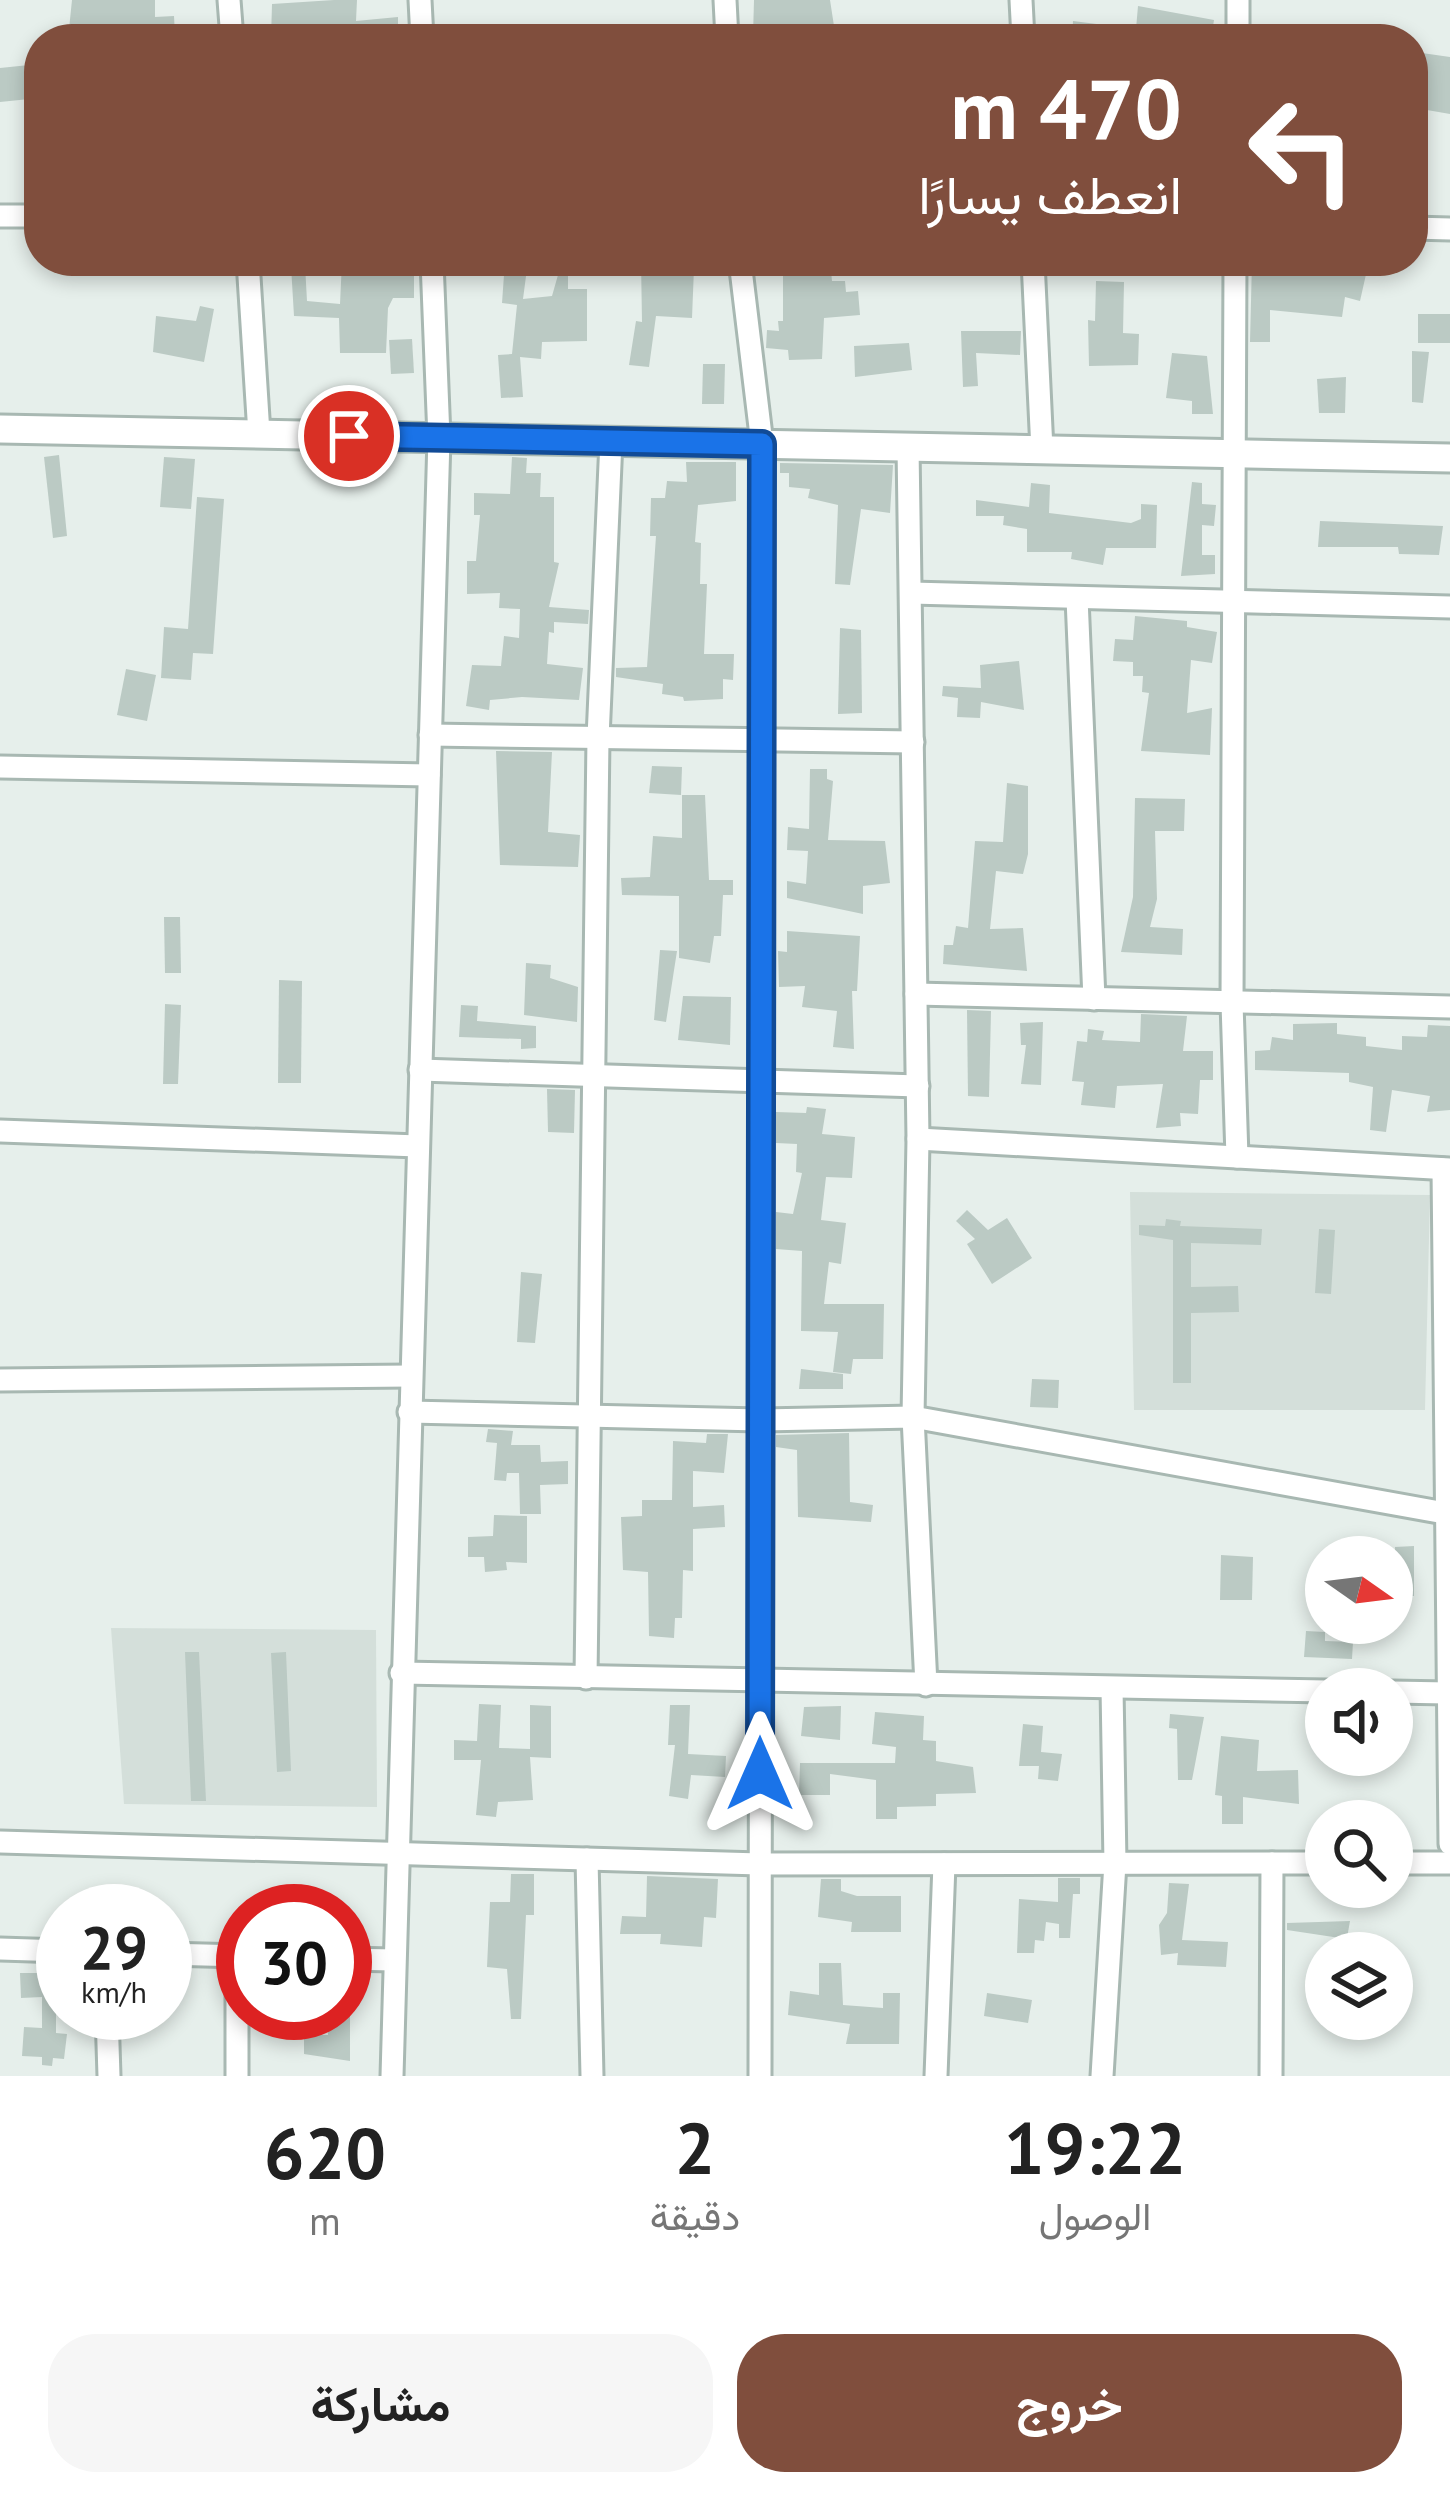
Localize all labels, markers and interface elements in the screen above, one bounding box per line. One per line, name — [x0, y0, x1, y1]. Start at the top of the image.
text: 470 m — [950, 53, 1182, 162]
icon: left — [1224, 72, 1380, 228]
text: انعطف يسارًا — [918, 159, 1182, 229]
pin — [298, 385, 400, 487]
icon: arrive — [316, 403, 382, 469]
north arrow — [1305, 1536, 1413, 1644]
map controls — [1305, 1536, 1413, 2040]
button: sound — [1305, 1668, 1413, 1776]
position arrow — [697, 1711, 823, 1837]
button: search — [1305, 1800, 1413, 1908]
speed limit sign: 30 — [216, 1884, 372, 2040]
text: 29 — [80, 1908, 148, 1986]
button: layers — [1305, 1932, 1413, 2040]
text: km/h — [81, 1972, 147, 2011]
text: 2 — [675, 2101, 715, 2194]
text: 19:22 — [1004, 2101, 1186, 2194]
text: 620 — [264, 2106, 386, 2199]
text: دقيقة — [650, 2190, 740, 2241]
text: الوصول — [1039, 2190, 1151, 2241]
text: m — [309, 2195, 341, 2246]
button: مشاركة — [48, 2334, 713, 2472]
button: خروج — [737, 2334, 1402, 2472]

